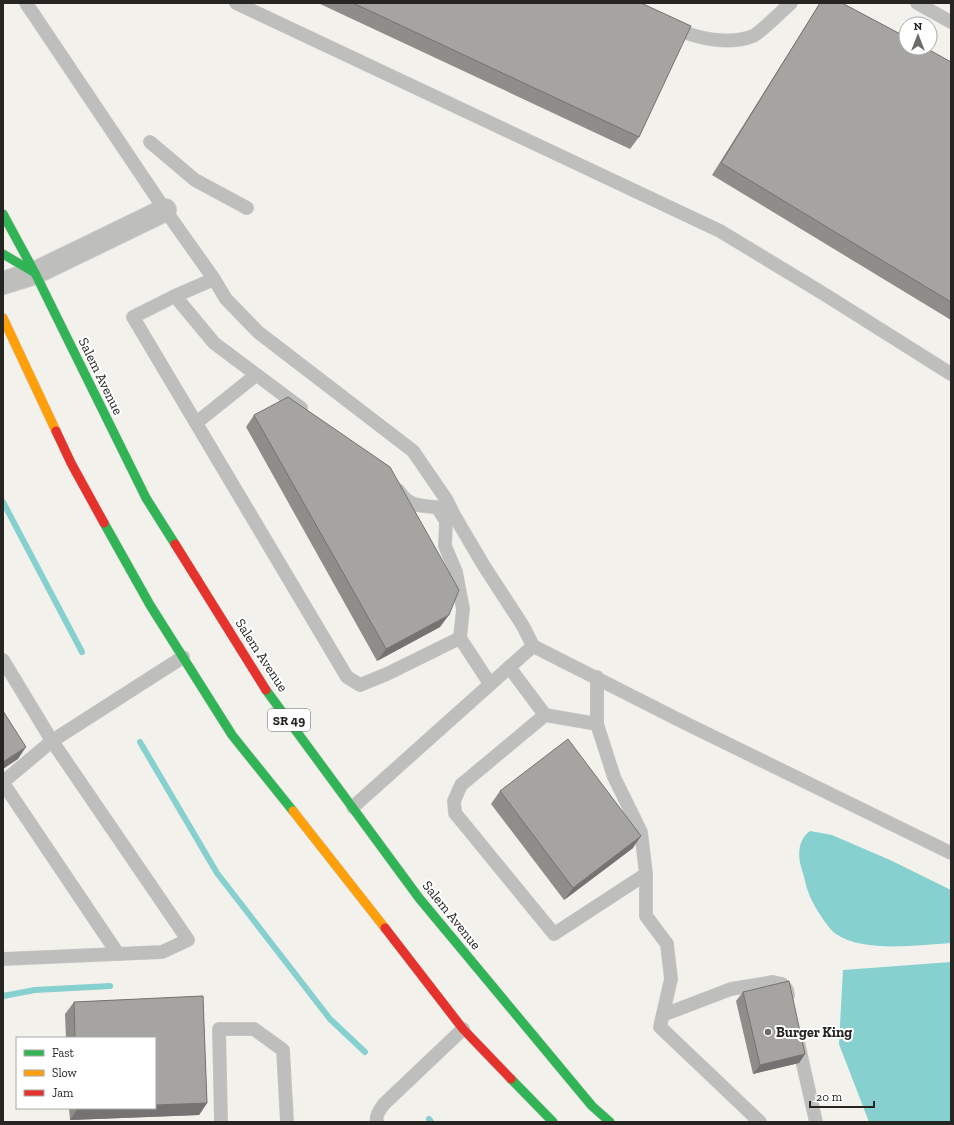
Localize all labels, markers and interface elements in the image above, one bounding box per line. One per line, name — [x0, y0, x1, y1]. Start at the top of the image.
north arrow — [898, 16, 938, 56]
text: N — [914, 20, 923, 33]
street label: Salem Avenue — [75, 335, 127, 418]
street label: Salem Avenue — [232, 616, 292, 695]
road number: SR 49 — [268, 709, 310, 731]
street label: Salem Avenue — [419, 877, 485, 954]
place label: Burger King — [776, 1024, 852, 1041]
marker: Burger King — [763, 1027, 773, 1037]
legend — [16, 1037, 156, 1109]
text: Fast — [52, 1046, 75, 1060]
text: Slow — [52, 1066, 78, 1080]
scale bar — [810, 1083, 874, 1109]
text: Jam — [52, 1086, 74, 1100]
text: 20 m — [816, 1090, 843, 1104]

